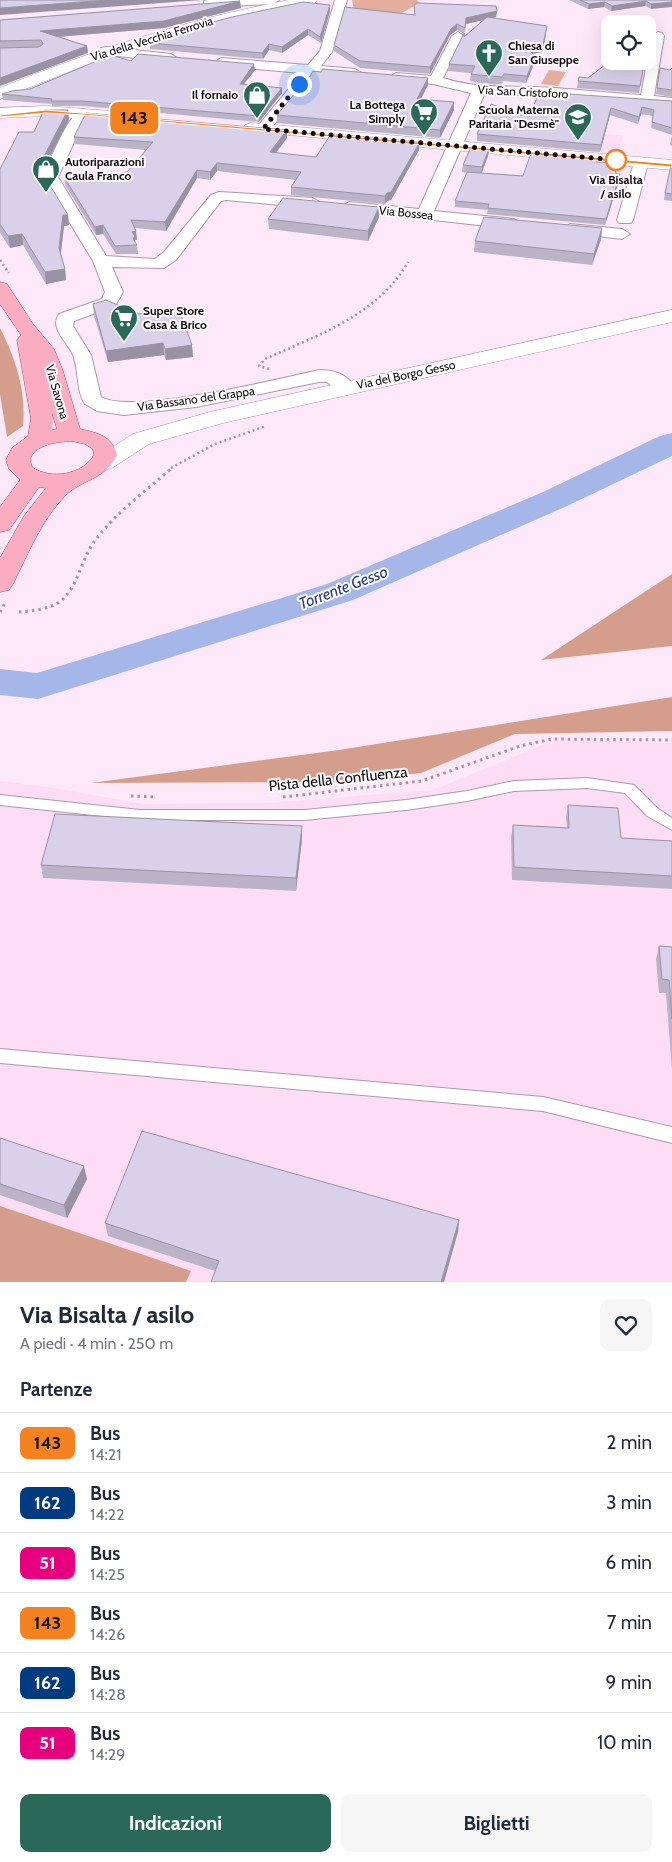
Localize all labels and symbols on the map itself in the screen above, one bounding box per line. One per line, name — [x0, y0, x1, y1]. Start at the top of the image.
street label: Via della Vecchia Ferrovia — [89, 13, 215, 64]
church icon: Chiesa di San Giuseppe — [474, 38, 504, 77]
place label: Chiesa di San Giuseppe — [508, 38, 579, 67]
your location — [287, 72, 312, 97]
shop icon: Il fornaio — [242, 80, 272, 119]
street label: Via San Cristoforo — [477, 82, 569, 101]
place label: Il fornaio — [192, 87, 238, 102]
place label: La Bottega Simply — [350, 97, 406, 126]
supermarket icon: La Bottega Simply — [409, 97, 439, 136]
line badge: 143 — [105, 102, 163, 134]
place label: Scuola Materna Paritaria "Desmè" — [469, 102, 559, 131]
school or university icon: Scuola Materna Paritaria "Desmè" — [563, 102, 593, 141]
marker: Via Bisalta / asilo — [605, 149, 627, 171]
shop icon: Autoriparazioni Caula Franco — [31, 154, 61, 193]
place label: Autoriparazioni Caula Franco — [65, 154, 144, 183]
place label: Via Bisalta / asilo — [589, 172, 643, 201]
street label: Via Bossea — [378, 202, 434, 223]
supermarket icon: Super Store Casa & Brico — [109, 303, 139, 342]
place label: Super Store Casa & Brico — [143, 303, 207, 332]
street label: Via del Borgo Gesso — [355, 357, 457, 392]
street label: Via Savona — [43, 363, 73, 421]
street label: Via Bassano del Grappa — [136, 383, 256, 414]
water label: Torrente Gesso — [296, 562, 390, 613]
street label: Pista della Confluenza — [268, 763, 409, 795]

